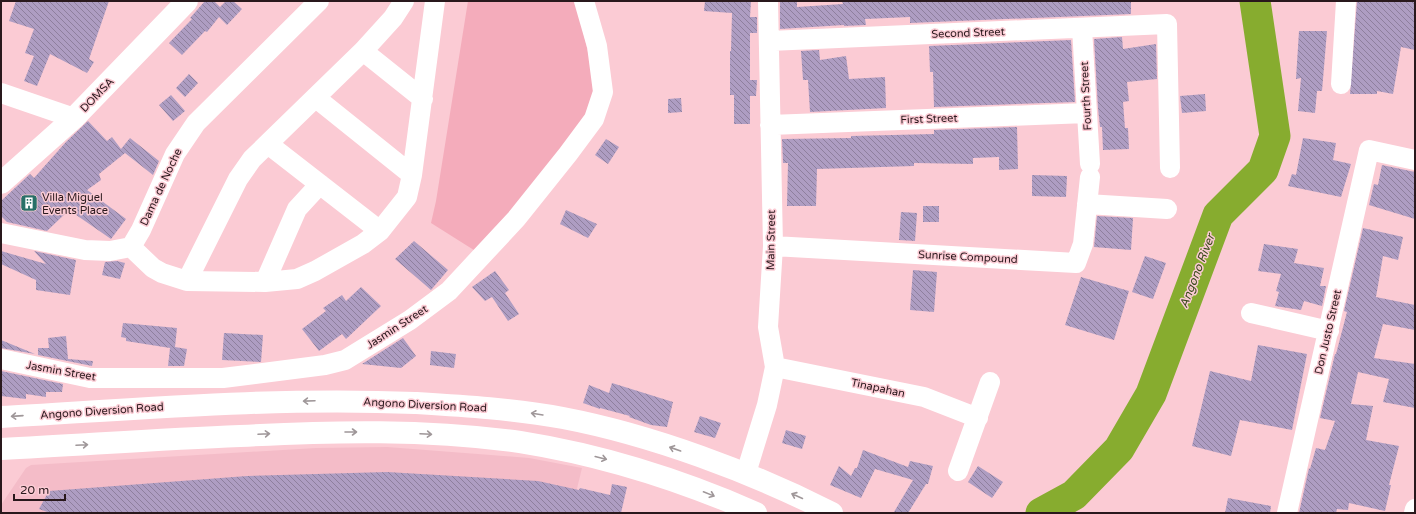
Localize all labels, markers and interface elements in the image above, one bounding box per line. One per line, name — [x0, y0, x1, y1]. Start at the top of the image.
street label: Second Street — [931, 25, 1005, 41]
street label: Fourth Street — [1078, 61, 1094, 131]
street label: DOMSA — [77, 75, 117, 115]
street label: First Street — [900, 112, 958, 126]
street label: Dama de Noche — [137, 146, 185, 228]
place label: Villa Miguel Events Place — [42, 191, 108, 217]
building icon: Villa Miguel Events Place — [19, 193, 39, 213]
street label: Main Street — [764, 210, 778, 270]
water label: Angono River — [1176, 231, 1218, 310]
street label: Sunrise Compound — [918, 248, 1018, 266]
street label: Don Justo Street — [1312, 288, 1344, 376]
street label: Jasmin Street — [364, 302, 430, 352]
street label: Jasmin Street — [25, 358, 97, 384]
street label: Tinapahan — [850, 376, 906, 400]
street label: Angono Diversion Road — [363, 395, 487, 415]
one-way arrow — [303, 398, 316, 405]
street label: Angono Diversion Road — [40, 400, 164, 422]
one-way arrow — [531, 410, 544, 418]
one-way arrow — [11, 413, 24, 420]
one-way arrow — [344, 428, 357, 436]
one-way arrow — [419, 430, 432, 437]
one-way arrow — [257, 431, 270, 438]
one-way arrow — [75, 441, 88, 448]
one-way arrow — [669, 444, 681, 452]
one-way arrow — [594, 455, 607, 463]
scale bar — [14, 476, 65, 502]
text: 20 m — [20, 483, 49, 497]
one-way arrow — [703, 490, 715, 498]
one-way arrow — [791, 492, 803, 499]

